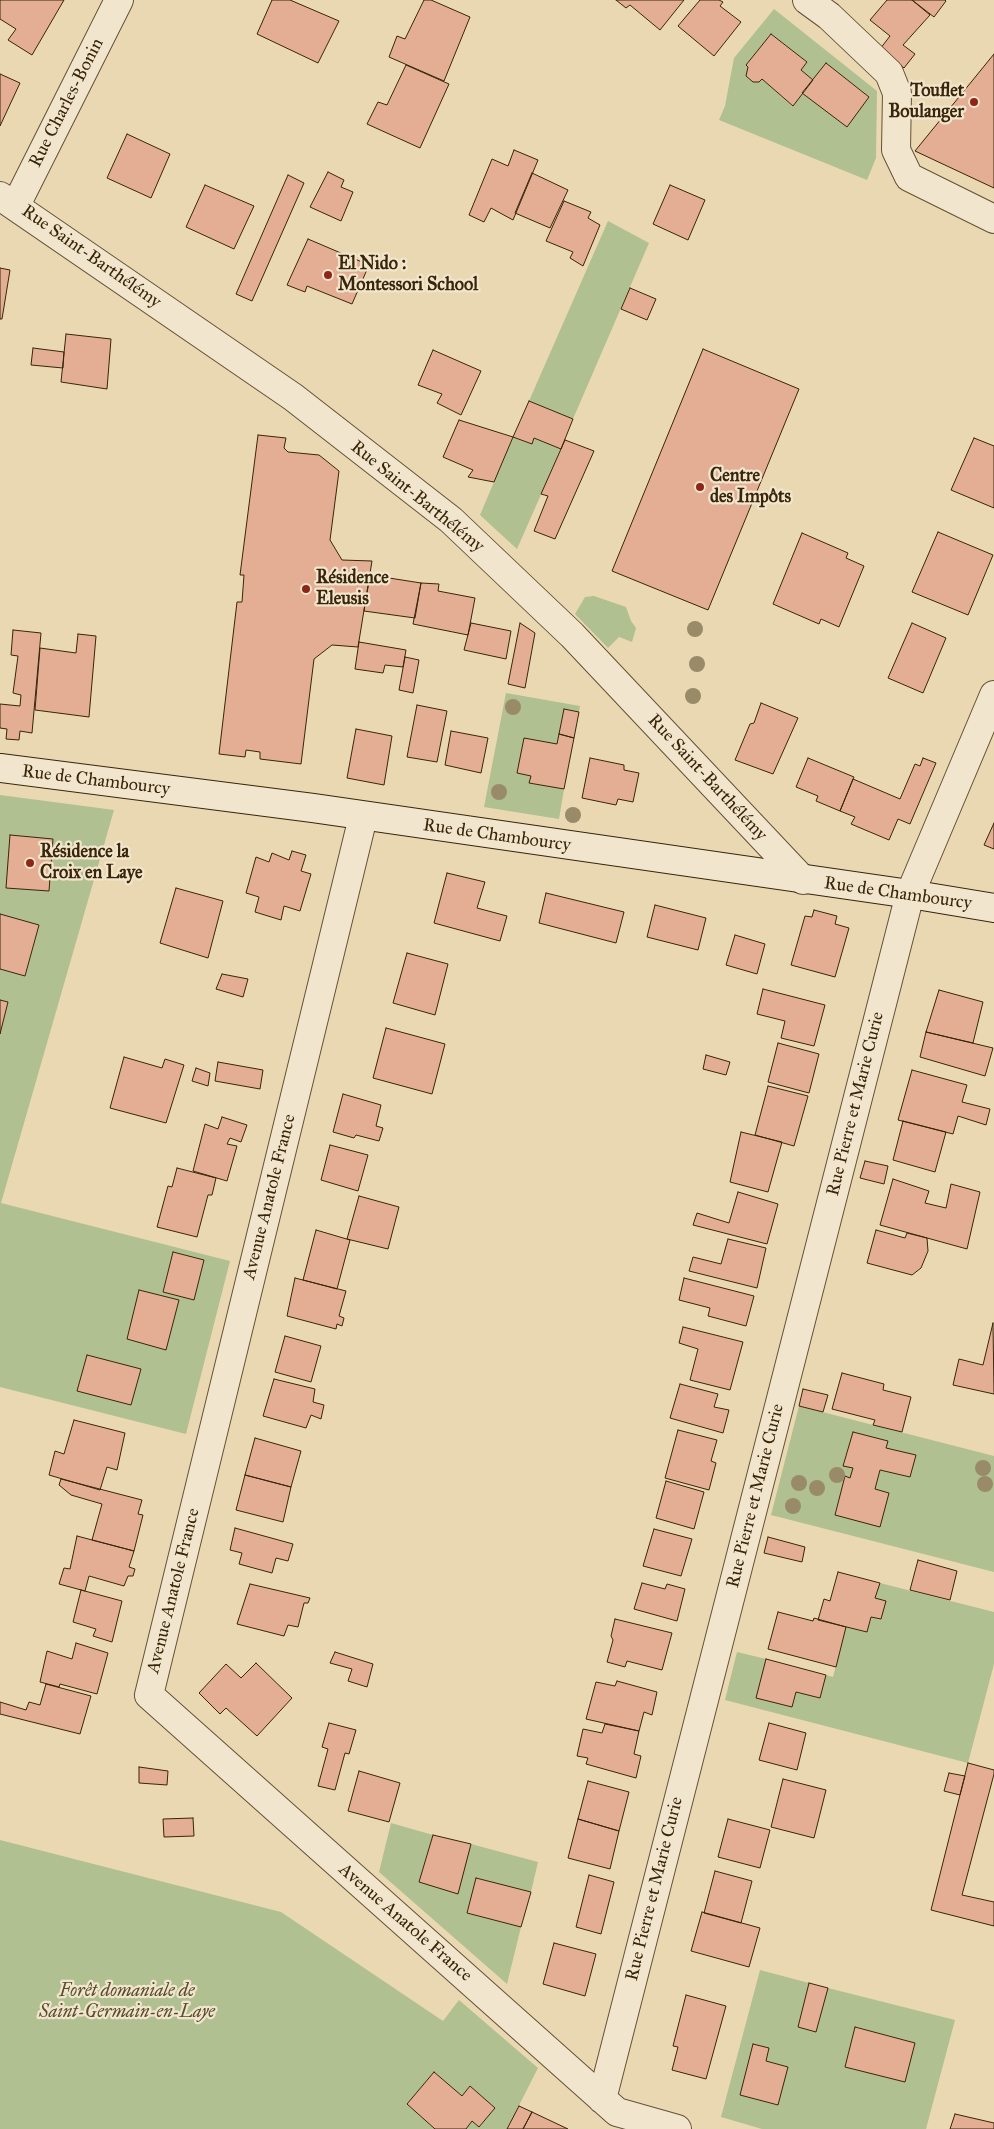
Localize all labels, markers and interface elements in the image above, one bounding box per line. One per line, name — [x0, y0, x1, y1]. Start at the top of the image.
street label: Rue Charles-Bonin — [25, 35, 109, 171]
place label: Touflet Boulanger — [888, 81, 964, 124]
marker: Touflet Boulanger — [968, 96, 980, 108]
street label: Rue Saint-Barthélémy — [17, 201, 165, 313]
place label: El Nido : Montessori School — [338, 254, 478, 296]
marker: El Nido : Montessori School — [322, 269, 334, 281]
street label: Rue Saint-Barthélémy — [346, 437, 488, 557]
place label: Centre des Impôts — [710, 466, 791, 508]
marker: Centre des Impôts — [694, 481, 706, 493]
place label: Résidence Eleusis — [316, 568, 389, 610]
marker: Résidence Eleusis — [300, 583, 312, 595]
street label: Rue Saint-Barthélémy — [643, 710, 771, 846]
street label: Rue de Chambourcy — [21, 761, 171, 801]
street label: Rue de Chambourcy — [422, 815, 572, 857]
place label: Résidence la Croix en Laye — [40, 842, 142, 884]
marker: Résidence la Croix en Laye — [24, 857, 36, 869]
street label: Rue de Chambourcy — [823, 873, 973, 915]
street label: Rue Pierre et Marie Curie — [823, 1010, 889, 1198]
street label: Avenue Anatole France — [239, 1112, 301, 1282]
street label: Rue Pierre et Marie Curie — [723, 1402, 789, 1590]
street label: Avenue Anatole France — [143, 1506, 205, 1676]
street label: Rue Pierre et Marie Curie — [622, 1795, 688, 1983]
street label: Avenue Anatole France — [334, 1859, 476, 1987]
park label: Forêt domaniale de Saint-Germain-en-Laye — [39, 1981, 215, 2024]

